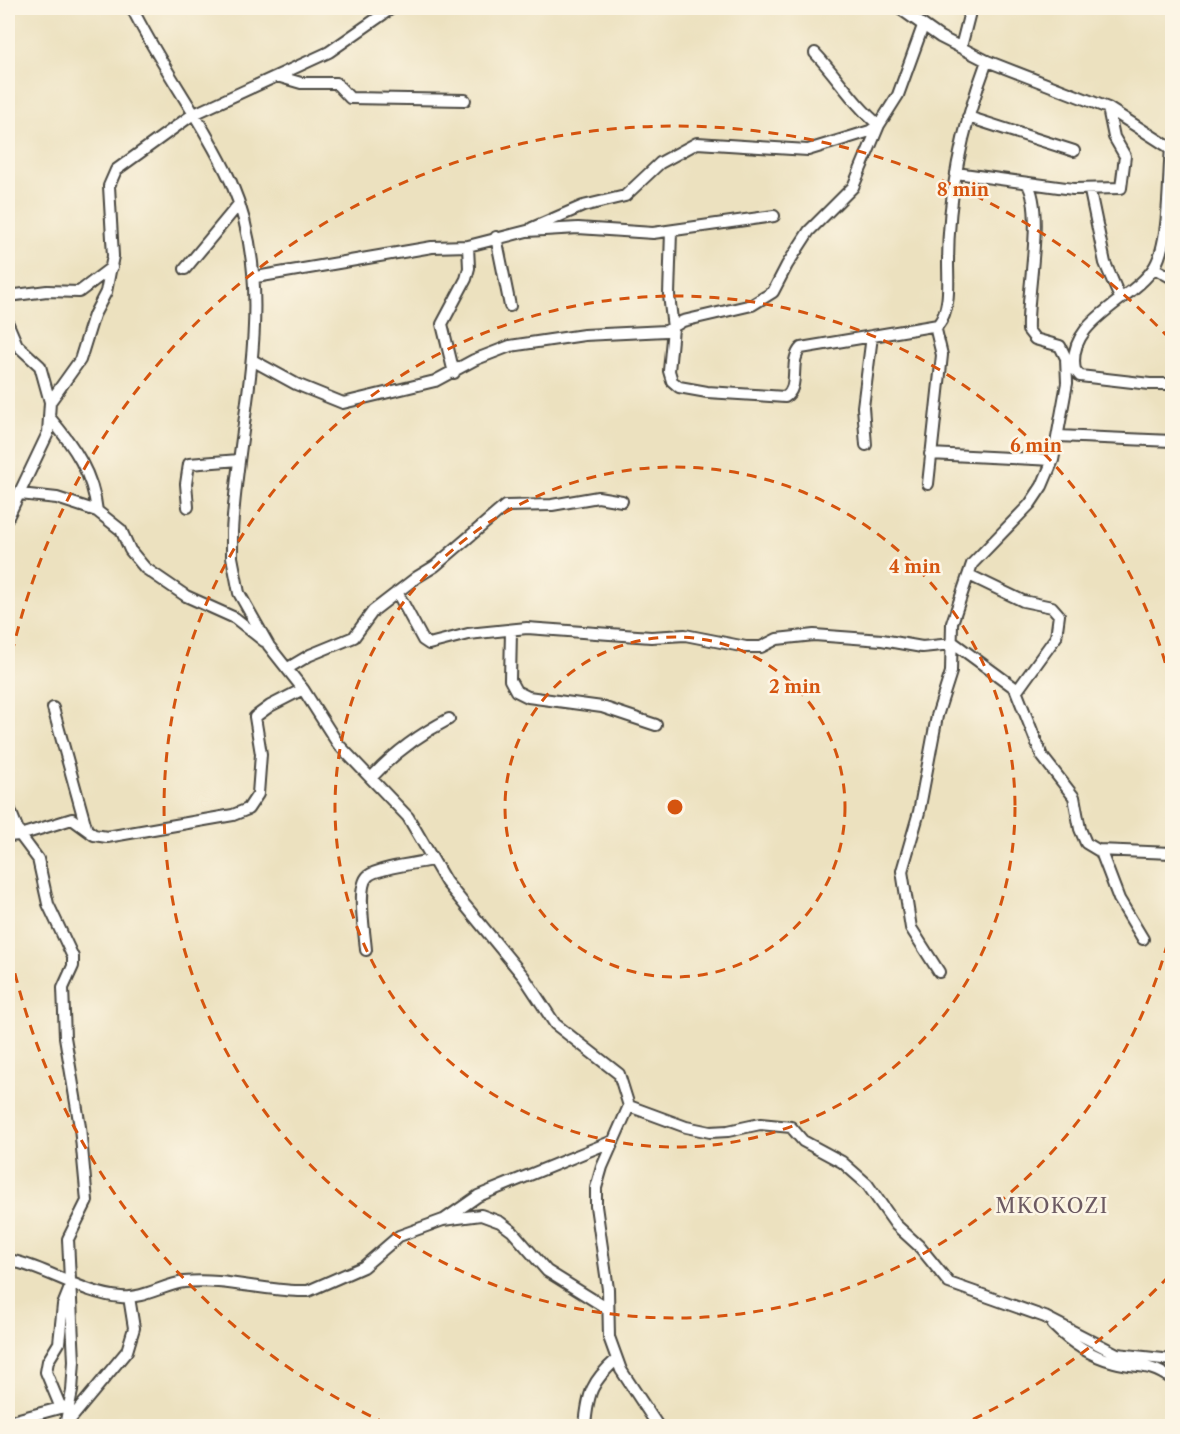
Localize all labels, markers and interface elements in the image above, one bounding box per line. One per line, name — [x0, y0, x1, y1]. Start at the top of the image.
text: 8 min — [937, 179, 990, 201]
text: 6 min — [1010, 435, 1063, 457]
text: 4 min — [889, 556, 942, 578]
text: 2 min — [769, 676, 822, 698]
centre of rings — [665, 797, 685, 817]
district label: MKOKOZI — [995, 1194, 1109, 1218]

